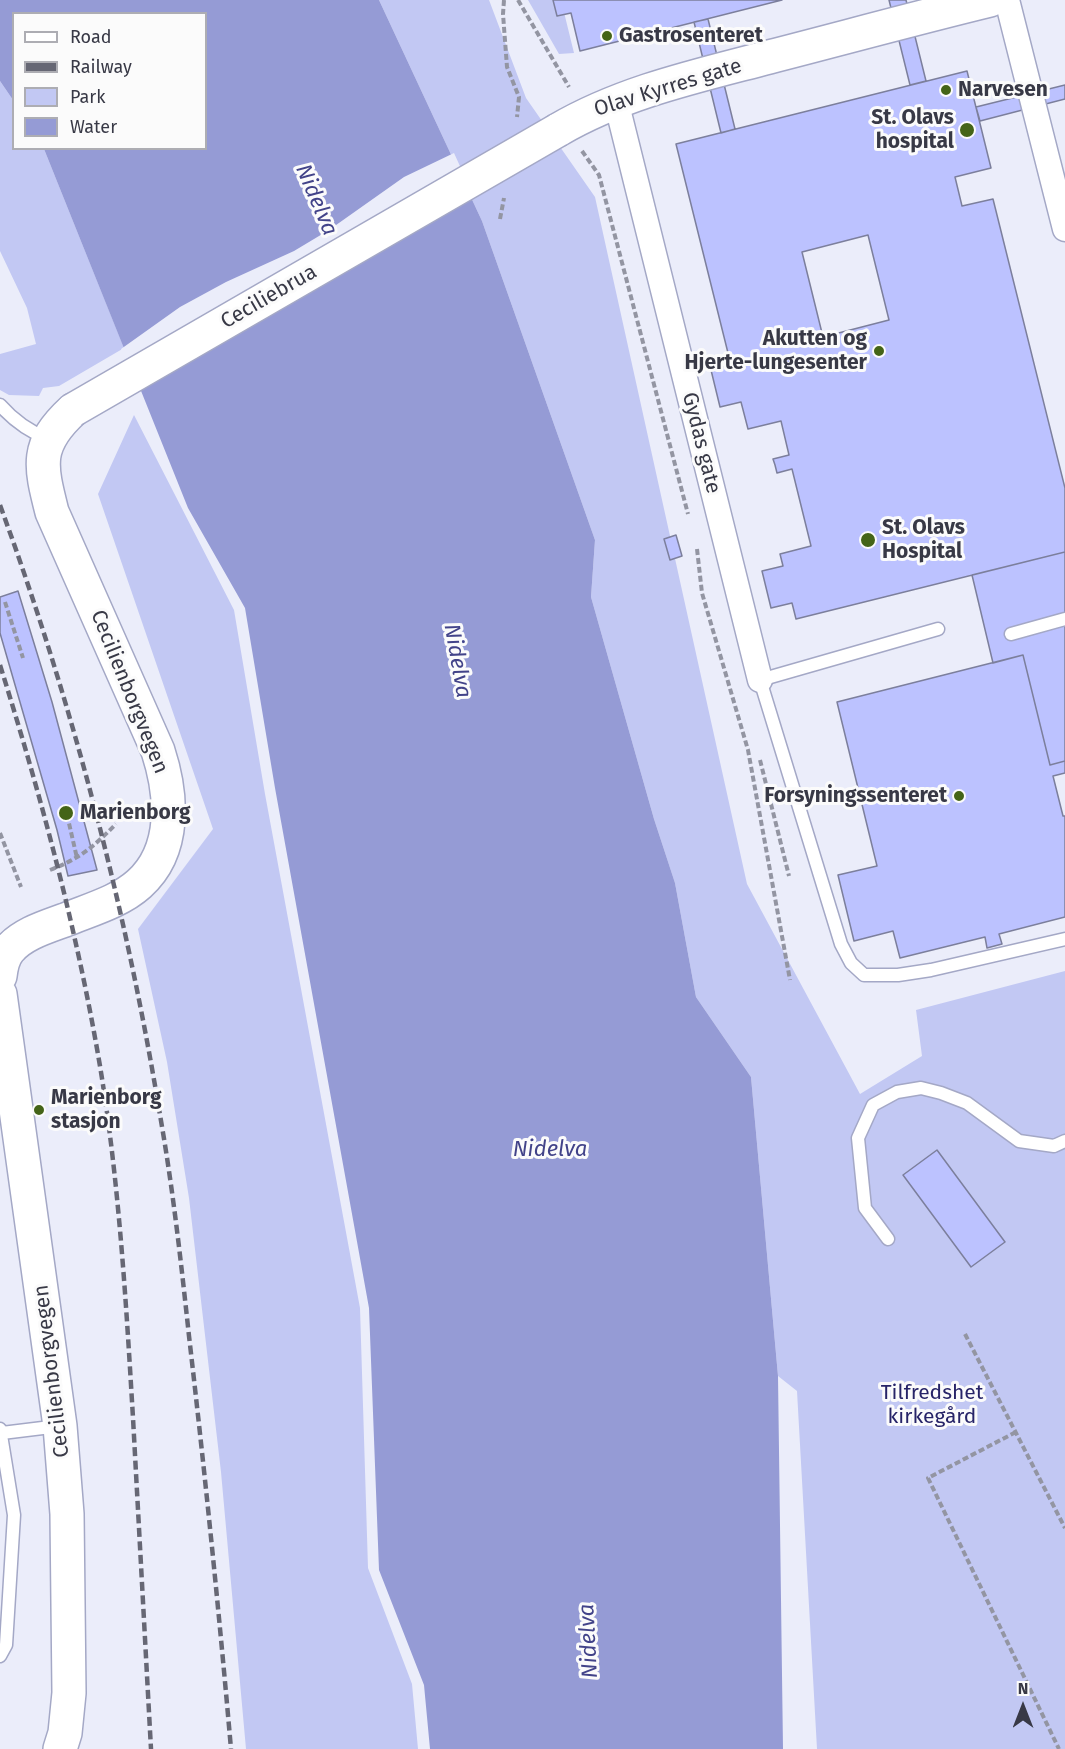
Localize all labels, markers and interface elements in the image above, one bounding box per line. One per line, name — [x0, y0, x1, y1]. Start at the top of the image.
legend — [12, 12, 207, 150]
place label: Gastrosenteret — [619, 23, 763, 49]
text: Road — [70, 26, 112, 48]
marker: Gastrosenteret — [600, 29, 614, 43]
street label: Olav Kyrres gate — [591, 54, 745, 122]
text: Railway — [70, 56, 132, 78]
place label: Narvesen — [958, 77, 1048, 103]
marker: Narvesen — [939, 83, 953, 97]
text: Park — [70, 86, 105, 108]
place label: St. Olavs hospital — [871, 105, 954, 155]
text: Water — [70, 116, 117, 138]
marker: St. Olavs hospital — [958, 121, 976, 139]
water label: Nidelva — [289, 161, 343, 239]
street label: Ceciliebrua — [217, 259, 321, 335]
place label: Akutten og Hjerte-lungesenter — [685, 326, 867, 376]
marker: Akutten og Hjerte-lungesenter — [872, 344, 886, 358]
street label: Gydas gate — [676, 390, 726, 496]
place label: St. Olavs Hospital — [882, 515, 965, 565]
marker: St. Olavs Hospital — [859, 531, 877, 549]
street label: Cecilienborgvegen — [85, 607, 173, 777]
water label: Nidelva — [438, 622, 476, 700]
place label: Forsyningssenteret — [764, 783, 947, 809]
marker: Forsyningssenteret — [952, 789, 966, 803]
place label: Marienborg — [80, 800, 191, 826]
marker: Marienborg — [57, 804, 75, 822]
place label: Marienborg stasjon — [51, 1085, 162, 1135]
marker: Marienborg stasjon — [32, 1103, 46, 1117]
water label: Nidelva — [513, 1137, 587, 1163]
street label: Cecilienborgvegen — [29, 1283, 75, 1459]
park label: Tilfredshet kirkegård — [881, 1380, 983, 1430]
water label: Nidelva — [574, 1603, 604, 1679]
north arrow — [993, 1677, 1053, 1737]
text: N — [1018, 1679, 1028, 1698]

